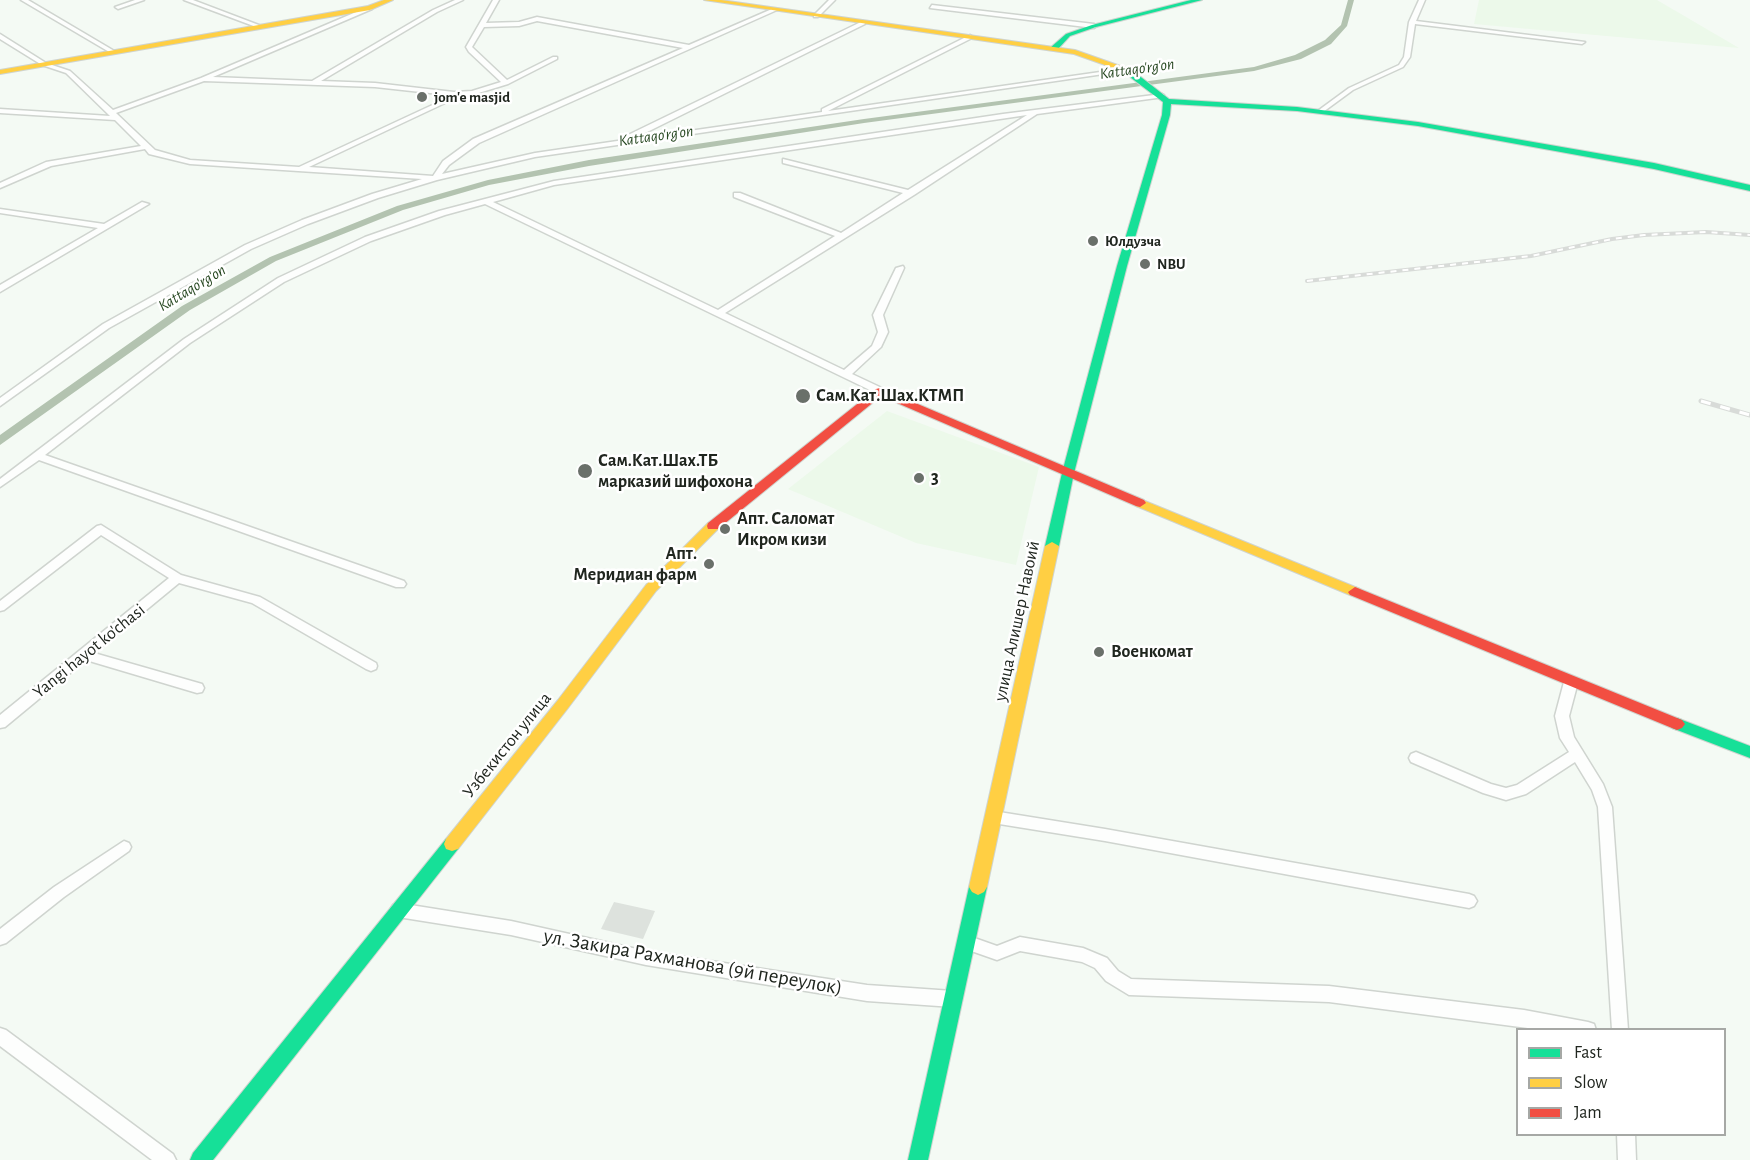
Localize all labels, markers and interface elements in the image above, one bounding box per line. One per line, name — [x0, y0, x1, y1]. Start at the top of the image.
water label: Kattaqo'rg'on — [1098, 54, 1176, 84]
place label: jom'e masjid — [434, 88, 510, 106]
marker: jom'e masjid — [415, 90, 429, 104]
water label: Kattaqo'rg'on — [617, 121, 695, 151]
place label: Юлдузча — [1105, 232, 1161, 250]
marker: Юлдузча — [1086, 234, 1100, 248]
place label: NBU — [1157, 255, 1186, 273]
marker: NBU — [1138, 257, 1152, 271]
water label: Kattaqo'rg'on — [155, 260, 229, 316]
place label: Сам.Кат.Шах.КТМП — [816, 385, 964, 407]
marker: Сам.Кат.Шах.КТМП — [794, 387, 812, 405]
place label: Сам.Кат.Шах.ТБ марказий шифохона — [598, 450, 753, 492]
marker: Сам.Кат.Шах.ТБ марказий шифохона — [576, 462, 594, 480]
place label: 3 — [931, 467, 939, 489]
marker: 3 — [912, 471, 926, 485]
place label: Апт. Саломат Икром кизи — [737, 508, 834, 550]
marker: Апт. Саломат Икром кизи — [718, 522, 732, 536]
street label: улица Алишер Навоий — [989, 539, 1045, 703]
place label: Апт. Меридиан фарм — [573, 543, 697, 586]
marker: Апт. Меридиан фарм — [702, 557, 716, 571]
street label: Yangi hayot ko'chasi — [29, 599, 149, 703]
place label: Военкомат — [1111, 641, 1193, 663]
marker: Военкомат — [1092, 645, 1106, 659]
street label: Узбекистон улица — [458, 688, 556, 802]
street label: ул. Закира Рахманова (9й переулок) — [542, 923, 844, 1001]
legend — [1516, 1028, 1726, 1136]
text: Fast — [1574, 1044, 1602, 1062]
text: Slow — [1574, 1074, 1607, 1092]
text: Jam — [1574, 1104, 1602, 1122]

